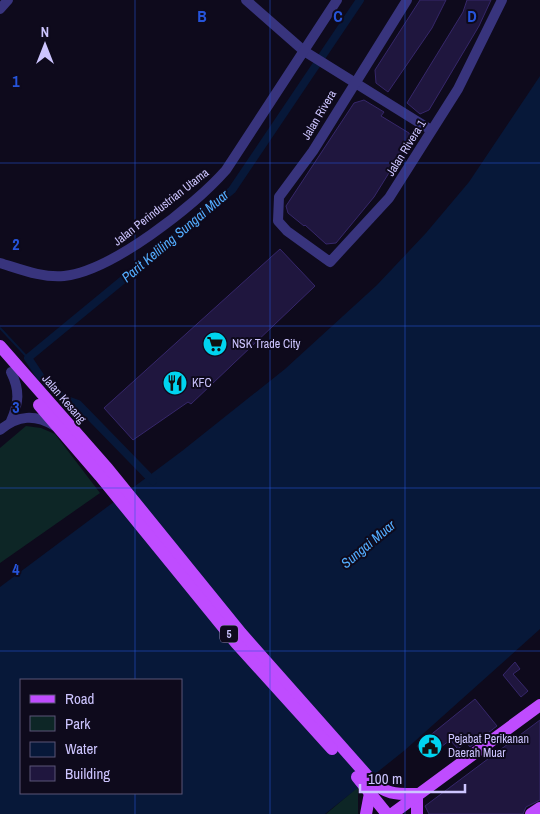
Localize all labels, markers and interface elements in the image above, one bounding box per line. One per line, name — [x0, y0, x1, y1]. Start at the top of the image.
text: B — [197, 5, 207, 27]
text: C — [333, 5, 343, 27]
text: D — [467, 5, 477, 27]
north arrow — [20, 20, 70, 70]
text: N — [41, 23, 49, 41]
text: 1 — [12, 70, 20, 92]
street label: Jalan Rivera — [298, 87, 340, 143]
street label: Jalan Rivera 1 — [382, 116, 430, 179]
street label: Jalan Perindustrian Utama — [110, 164, 212, 249]
water label: Parit Keliling Sungai Muar — [118, 185, 233, 286]
text: 2 — [12, 233, 20, 255]
supermarket icon: NSK Trade City — [202, 331, 228, 357]
place label: NSK Trade City — [232, 336, 300, 352]
restaurant icon: KFC — [162, 370, 188, 396]
street label: Jalan Kesang — [38, 371, 90, 427]
place label: KFC — [192, 375, 212, 391]
text: 3 — [12, 396, 20, 418]
water label: Sungai Muar — [337, 515, 400, 572]
text: 4 — [12, 558, 20, 580]
road number: 5 — [220, 626, 238, 642]
legend — [20, 679, 182, 794]
text: Road — [65, 688, 94, 709]
text: Park — [65, 713, 91, 734]
place label: Pejabat Perikanan Daerah Muar — [448, 731, 529, 761]
public building icon: Pejabat Perikanan Daerah Muar — [417, 733, 443, 759]
text: Water — [65, 738, 97, 759]
scale bar — [360, 762, 465, 794]
text: Building — [65, 763, 110, 784]
text: 100 m — [368, 768, 402, 789]

